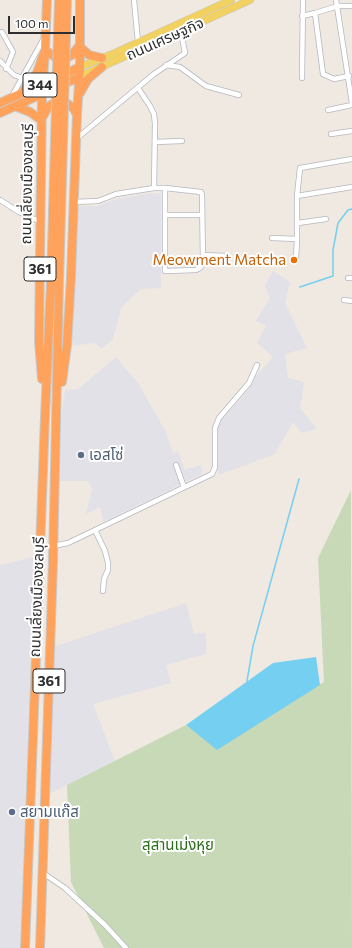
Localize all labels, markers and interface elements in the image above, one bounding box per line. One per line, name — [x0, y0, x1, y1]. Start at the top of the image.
scale bar — [10, 8, 77, 34]
street label: ถนนเศรษฐกิจ — [123, 14, 207, 64]
text: 100 m — [15, 16, 49, 30]
road number: 344 — [23, 73, 57, 97]
street label: ถนนเลี่ยงเมืองชลบุรี — [17, 123, 37, 245]
place label: Meowment Matcha — [152, 251, 286, 269]
marker: Meowment Matcha — [289, 255, 299, 265]
road number: 361 — [24, 257, 56, 281]
place label: เอสโซ่ — [89, 446, 123, 464]
marker: เอสโซ่ — [76, 450, 86, 460]
street label: ถนนเลี่ยงเมืองชลบุรี — [26, 536, 48, 658]
road number: 361 — [33, 669, 65, 693]
place label: สยามแก๊ส — [20, 803, 79, 821]
marker: สยามแก๊ส — [7, 807, 17, 817]
park label: สุสานเม่งหุย — [142, 836, 214, 854]

